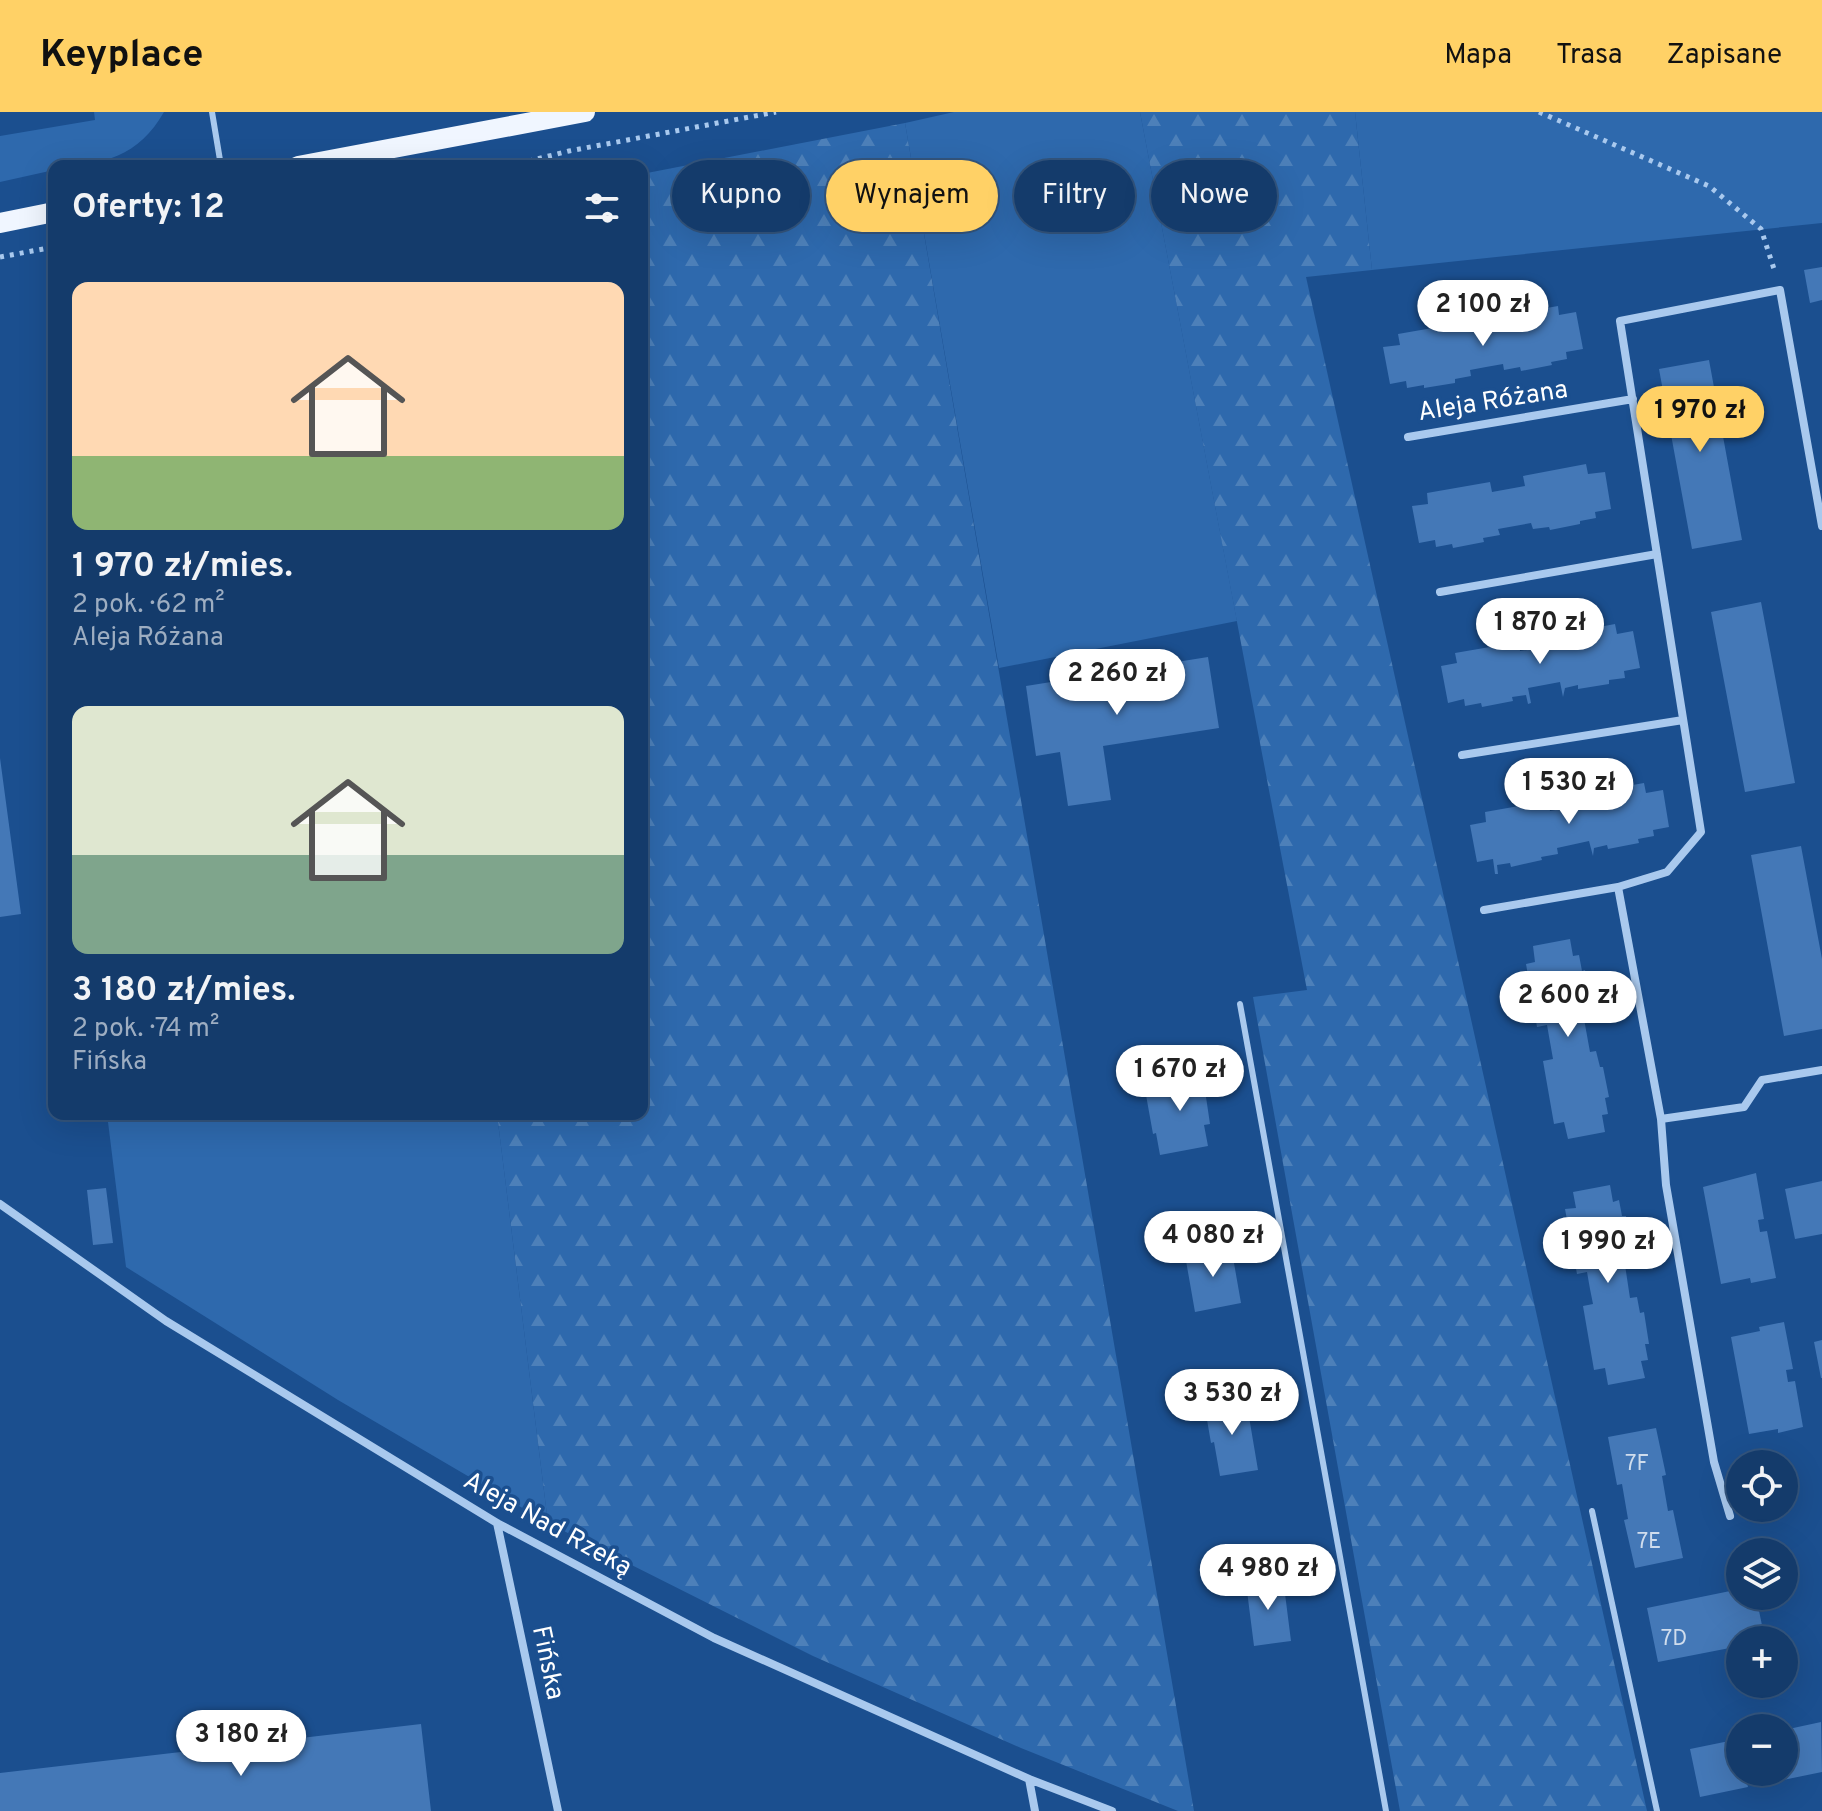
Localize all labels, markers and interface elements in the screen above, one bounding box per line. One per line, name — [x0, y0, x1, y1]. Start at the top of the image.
text: Keyplace — [40, 32, 204, 81]
text: Mapa — [1444, 38, 1512, 74]
text: Trasa — [1556, 38, 1623, 74]
text: Zapisane — [1667, 38, 1782, 74]
chip: Kupno — [672, 160, 810, 232]
chip: Wynajem — [826, 160, 998, 232]
chip: Filtry — [1014, 160, 1135, 232]
chip: Nowe — [1151, 160, 1277, 232]
icon: filters — [580, 186, 624, 230]
text: Oferty: 12 — [72, 187, 225, 230]
pin: 2 100 zł — [1400, 280, 1566, 348]
text: 2 100 zł — [1435, 289, 1531, 322]
icon: home — [276, 334, 420, 478]
street label: Aleja Różana — [1416, 374, 1570, 430]
pin: 1 970 zł — [1617, 386, 1783, 454]
text: 1 970 zł — [1654, 395, 1746, 428]
text: 1 970 zł/mies. — [72, 546, 293, 589]
text: 2 pok. · 62 m² — [72, 589, 225, 622]
pin: 1 870 zł — [1457, 598, 1623, 666]
text: 1 870 zł — [1494, 607, 1586, 640]
text: Aleja Różana — [72, 622, 224, 655]
pin: 2 260 zł — [1034, 649, 1200, 717]
text: 2 260 zł — [1067, 658, 1167, 691]
icon: home — [276, 758, 420, 902]
pin: 1 530 zł — [1486, 758, 1652, 826]
text: 1 530 zł — [1522, 767, 1616, 800]
text: 3 180 zł/mies. — [72, 970, 295, 1013]
pin: 2 600 zł — [1485, 971, 1651, 1039]
text: 2 600 zł — [1518, 980, 1618, 1013]
text: 2 pok. · 74 m² — [72, 1013, 219, 1046]
pin: 1 670 zł — [1097, 1045, 1263, 1113]
text: Fińska — [72, 1046, 147, 1079]
text: 1 670 zł — [1134, 1054, 1226, 1087]
pin: 4 080 zł — [1130, 1211, 1296, 1279]
pin: 1 990 zł — [1525, 1217, 1691, 1285]
text: 4 080 zł — [1162, 1220, 1264, 1253]
text: 1 990 zł — [1561, 1226, 1655, 1259]
pin: 3 530 zł — [1149, 1369, 1315, 1437]
text: 3 530 zł — [1183, 1378, 1281, 1411]
map controls — [1726, 1450, 1798, 1786]
button: locate — [1726, 1450, 1798, 1522]
house number: 7F — [1625, 1451, 1649, 1478]
street label: Aleja Nad Rzeką — [457, 1465, 637, 1585]
house number: 7E — [1637, 1529, 1661, 1556]
button: layers — [1726, 1538, 1798, 1610]
pin: 4 980 zł — [1185, 1544, 1351, 1612]
text: 4 980 zł — [1218, 1553, 1318, 1586]
street label: Fińska — [523, 1623, 571, 1703]
house number: 7D — [1661, 1626, 1687, 1653]
button: + — [1726, 1626, 1798, 1698]
pin: 3 180 zł — [158, 1710, 324, 1778]
button: − — [1726, 1714, 1798, 1786]
text: 3 180 zł — [194, 1719, 288, 1752]

